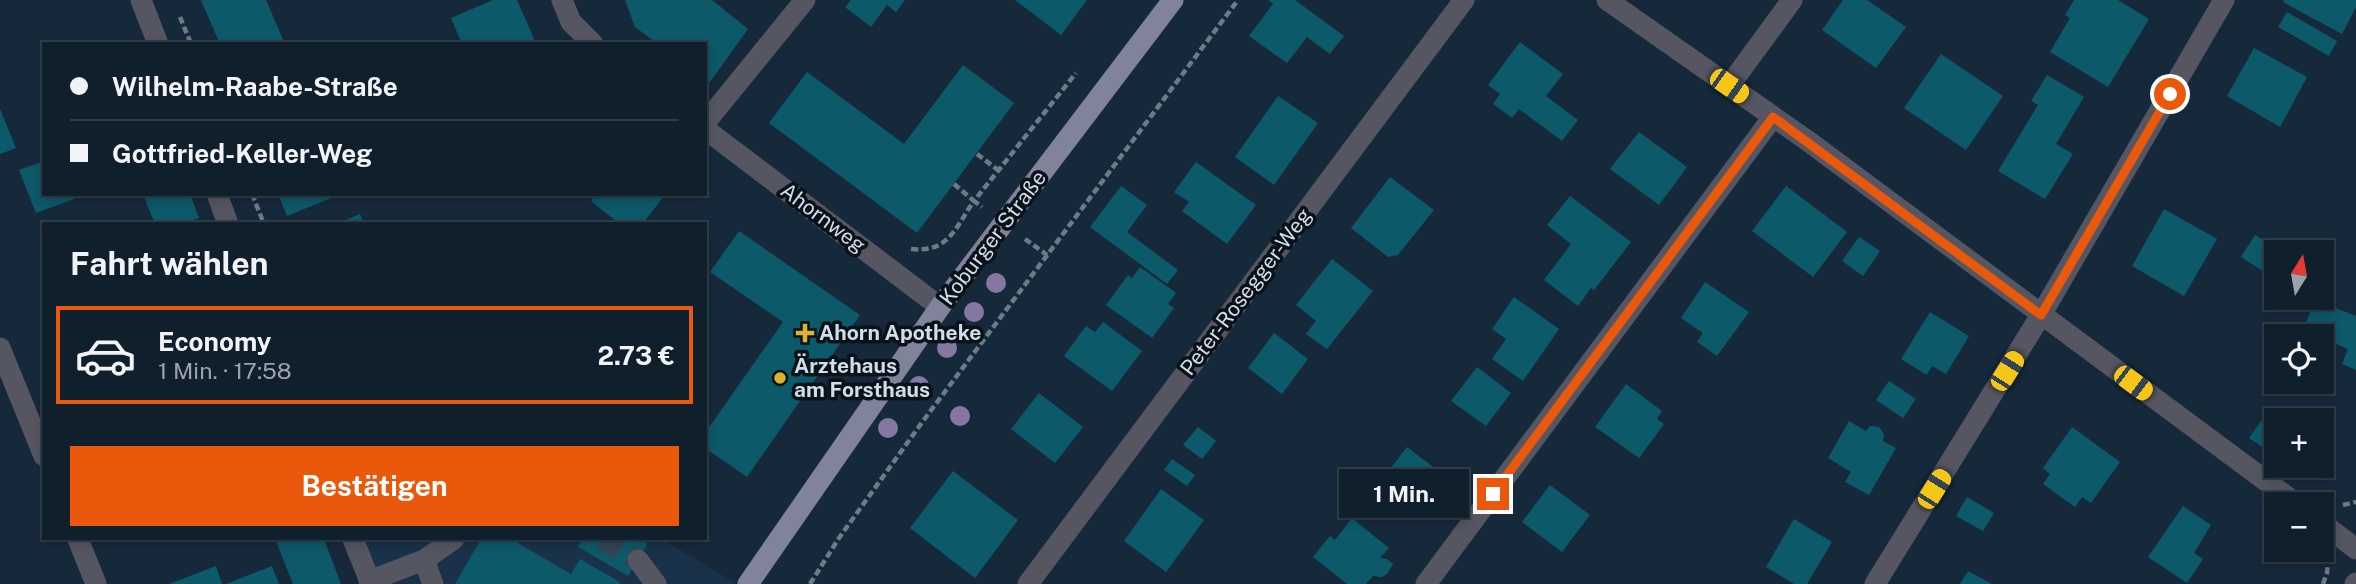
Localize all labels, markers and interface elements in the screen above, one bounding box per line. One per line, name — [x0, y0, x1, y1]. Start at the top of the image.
car — [1706, 65, 1753, 107]
text: Wilhelm-Raabe-Straße — [112, 71, 398, 102]
route start — [2154, 78, 2186, 110]
text: Gottfried-Keller-Weg — [112, 138, 372, 169]
street label: Koburger Straße — [934, 166, 1051, 310]
street label: Ahornweg — [776, 178, 871, 258]
street label: Peter-Rosegger-Weg — [1175, 203, 1316, 380]
north arrow — [2264, 240, 2334, 310]
map controls — [2264, 240, 2334, 562]
text: Fahrt wählen — [70, 245, 269, 282]
place label: Ahorn Apotheke — [819, 320, 981, 345]
icon: car — [74, 324, 137, 387]
button: locate — [2264, 324, 2334, 394]
marker: Ahorn Apotheke — [797, 325, 813, 341]
text: Economy — [158, 326, 271, 357]
text: 2.73 € — [597, 340, 675, 371]
car — [1987, 348, 2028, 394]
place label: Ärztehaus am Forsthaus — [794, 353, 930, 402]
text: 1 Min. · 17:58 — [158, 357, 292, 384]
car — [2110, 362, 2157, 404]
marker: Ärztehaus am Forsthaus — [772, 370, 788, 386]
button: + — [2264, 408, 2334, 478]
button: Bestätigen — [70, 446, 679, 526]
car — [1914, 466, 1955, 512]
callout: 1 Min. — [1339, 470, 1468, 518]
route end — [1477, 478, 1509, 510]
text: 1 Min. — [1373, 480, 1435, 507]
button: − — [2264, 492, 2334, 562]

